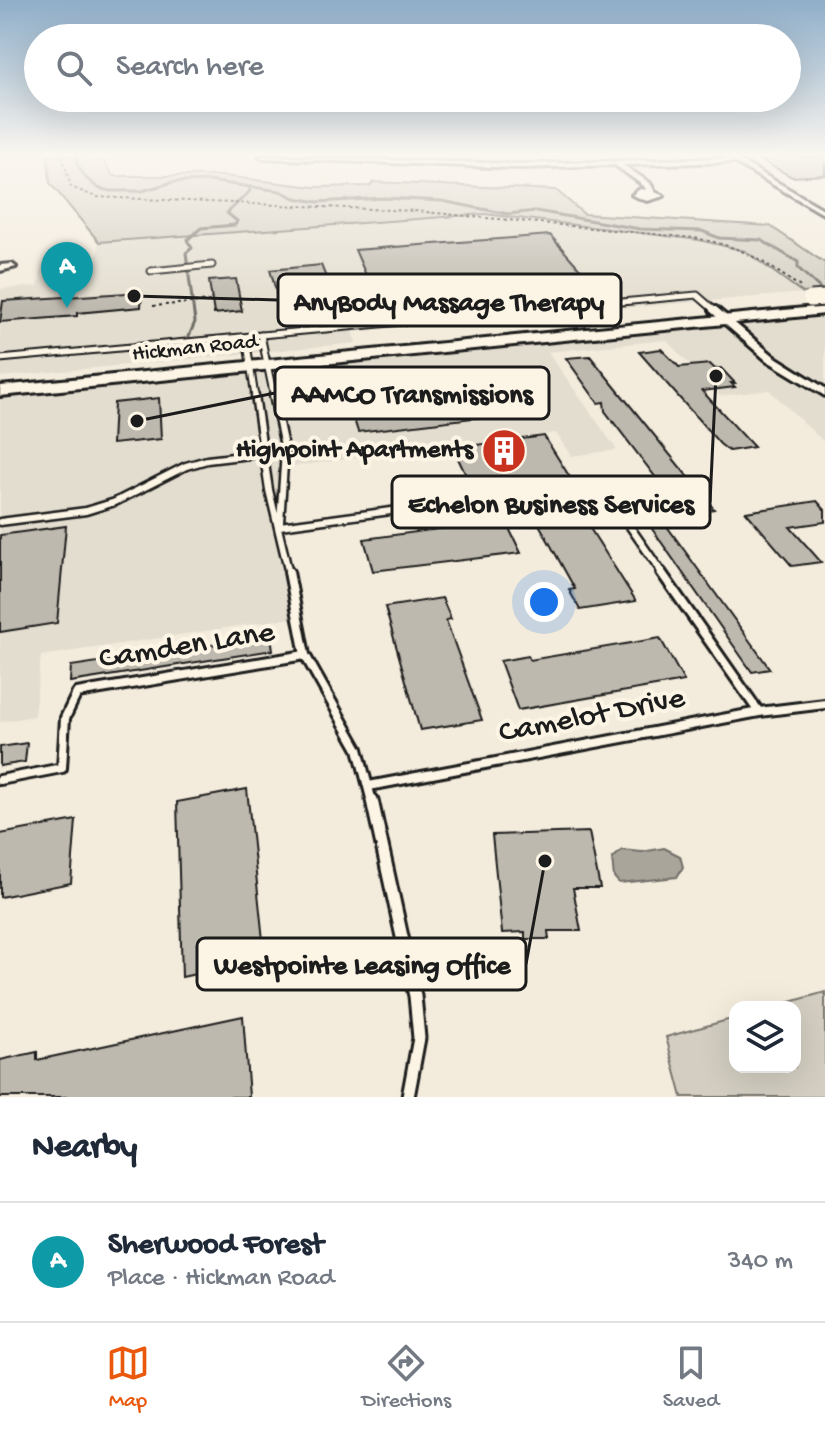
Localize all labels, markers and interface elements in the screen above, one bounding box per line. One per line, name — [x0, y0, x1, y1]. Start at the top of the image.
search box — [24, 24, 801, 112]
icon: search — [52, 46, 96, 90]
text: Search here — [116, 51, 264, 86]
pin: A — [41, 242, 93, 308]
callout: AnyBody Massage Therapy — [278, 274, 621, 326]
text: AnyBody Massage Therapy — [293, 288, 605, 321]
street label: Hickman Road — [131, 329, 261, 369]
callout: AAMCO Transmissions — [275, 367, 549, 419]
text: AAMCO Transmissions — [290, 380, 535, 413]
building icon: Highpoint Apartments — [480, 427, 528, 475]
place label: Highpoint Apartments — [236, 436, 474, 467]
callout: Echelon Business Services — [392, 476, 710, 528]
text: Echelon Business Services — [408, 490, 696, 523]
your location — [524, 582, 564, 622]
street label: Camden Lane — [97, 614, 278, 680]
street label: Camelot Drive — [496, 680, 689, 754]
callout: Westpointe Leasing Office — [197, 938, 526, 990]
text: Westpointe Leasing Office — [213, 951, 512, 984]
map controls — [729, 1001, 801, 1073]
button: layers — [729, 1001, 801, 1073]
text: Nearby — [32, 1129, 137, 1169]
text: Sherwood Forest — [108, 1229, 324, 1264]
text: A — [50, 1247, 66, 1278]
text: 340 m — [728, 1247, 793, 1278]
text: Place · Hickman Road — [108, 1264, 334, 1295]
tab: Map — [106, 1341, 150, 1415]
tab: Directions — [362, 1341, 451, 1415]
tab: Saved — [663, 1341, 719, 1415]

